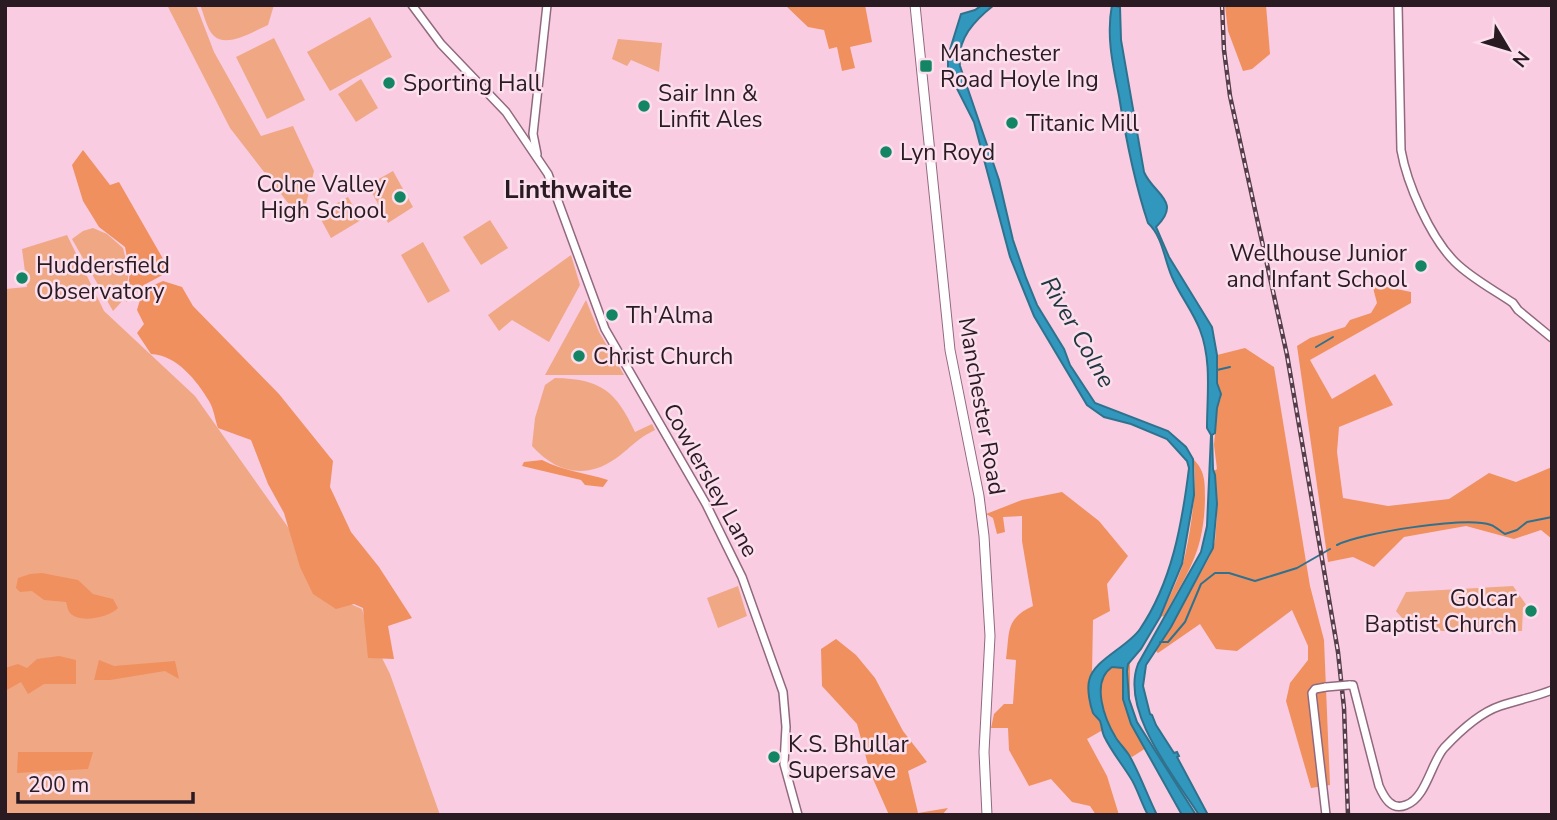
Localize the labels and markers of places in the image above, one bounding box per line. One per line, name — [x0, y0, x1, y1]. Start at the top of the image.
place label: Manchester Road Hoyle Ing — [940, 38, 1099, 95]
marker: Manchester Road Hoyle Ing — [918, 58, 934, 74]
place label: Sporting Hall — [403, 68, 542, 99]
marker: Sporting Hall — [381, 75, 397, 91]
place label: Sair Inn & Linfit Ales — [658, 78, 762, 135]
marker: Sair Inn & Linfit Ales — [636, 98, 652, 114]
place label: Titanic Mill — [1026, 108, 1139, 139]
marker: Titanic Mill — [1004, 115, 1020, 131]
place label: Lyn Royd — [900, 137, 995, 168]
marker: Lyn Royd — [878, 144, 894, 160]
place label: Colne Valley High School — [256, 169, 386, 226]
marker: Colne Valley High School — [392, 189, 408, 205]
place label: Wellhouse Junior and Infant School — [1226, 238, 1408, 295]
place label: Huddersfield Observatory — [36, 250, 170, 307]
marker: Wellhouse Junior and Infant School — [1413, 258, 1429, 274]
marker: Huddersfield Observatory — [14, 270, 30, 286]
place label: Th'Alma — [626, 300, 713, 331]
marker: Th'Alma — [604, 307, 620, 323]
place label: Christ Church — [593, 341, 733, 372]
marker: Christ Church — [571, 348, 587, 364]
place label: Golcar Baptist Church — [1364, 583, 1518, 640]
marker: Golcar Baptist Church — [1523, 603, 1539, 619]
place label: K.S. Bhullar Supersave — [788, 729, 910, 786]
marker: K.S. Bhullar Supersave — [766, 749, 782, 765]

